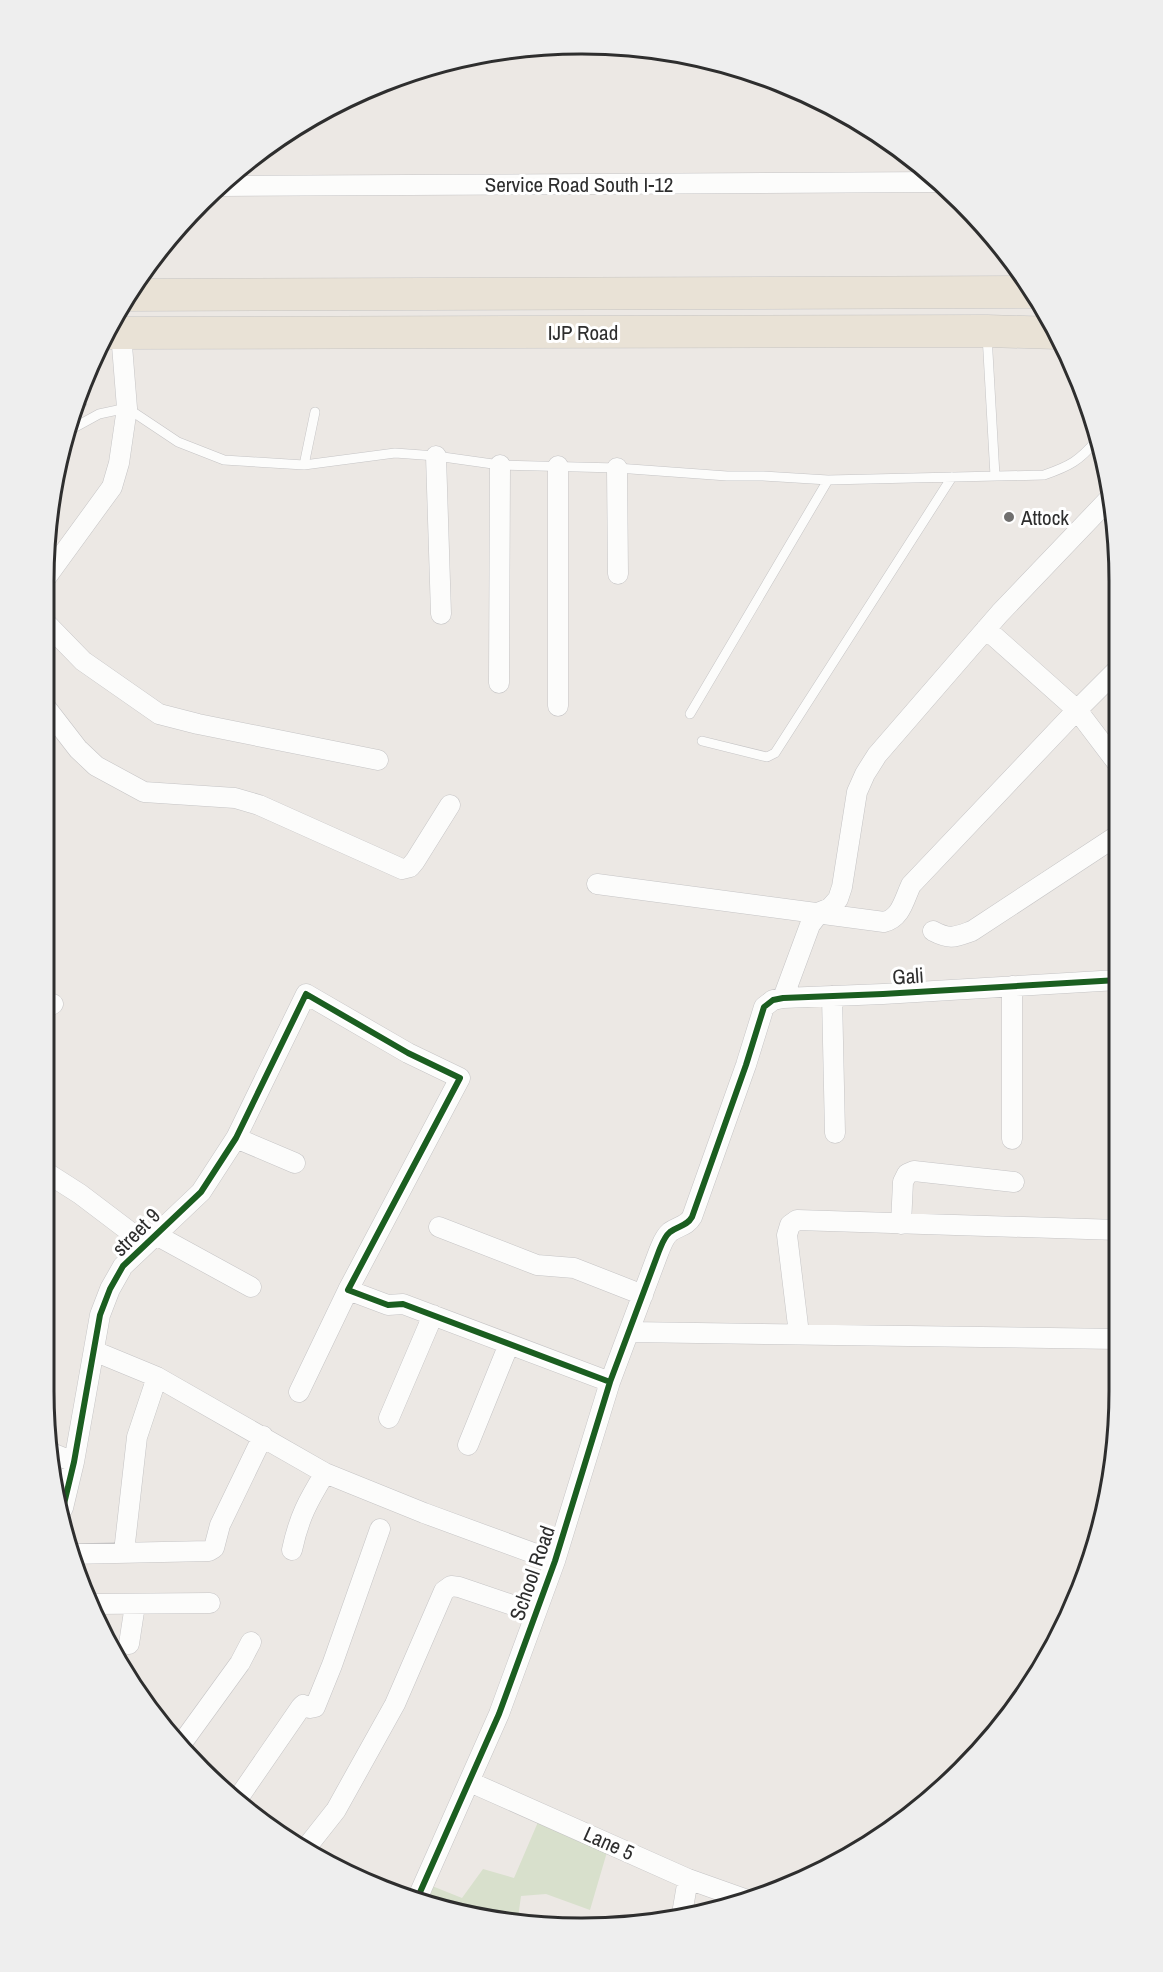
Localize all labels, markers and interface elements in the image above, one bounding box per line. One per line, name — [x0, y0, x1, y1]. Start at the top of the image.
street label: Service Road South I-12 — [485, 170, 673, 199]
street label: IJP Road — [548, 318, 618, 347]
place label: Attock — [1020, 503, 1069, 532]
marker: Attock — [1002, 510, 1016, 524]
street label: Gali — [891, 960, 925, 992]
street label: street 9 — [105, 1201, 167, 1263]
street label: School Road — [502, 1522, 562, 1624]
street label: Lane 5 — [579, 1819, 639, 1867]

